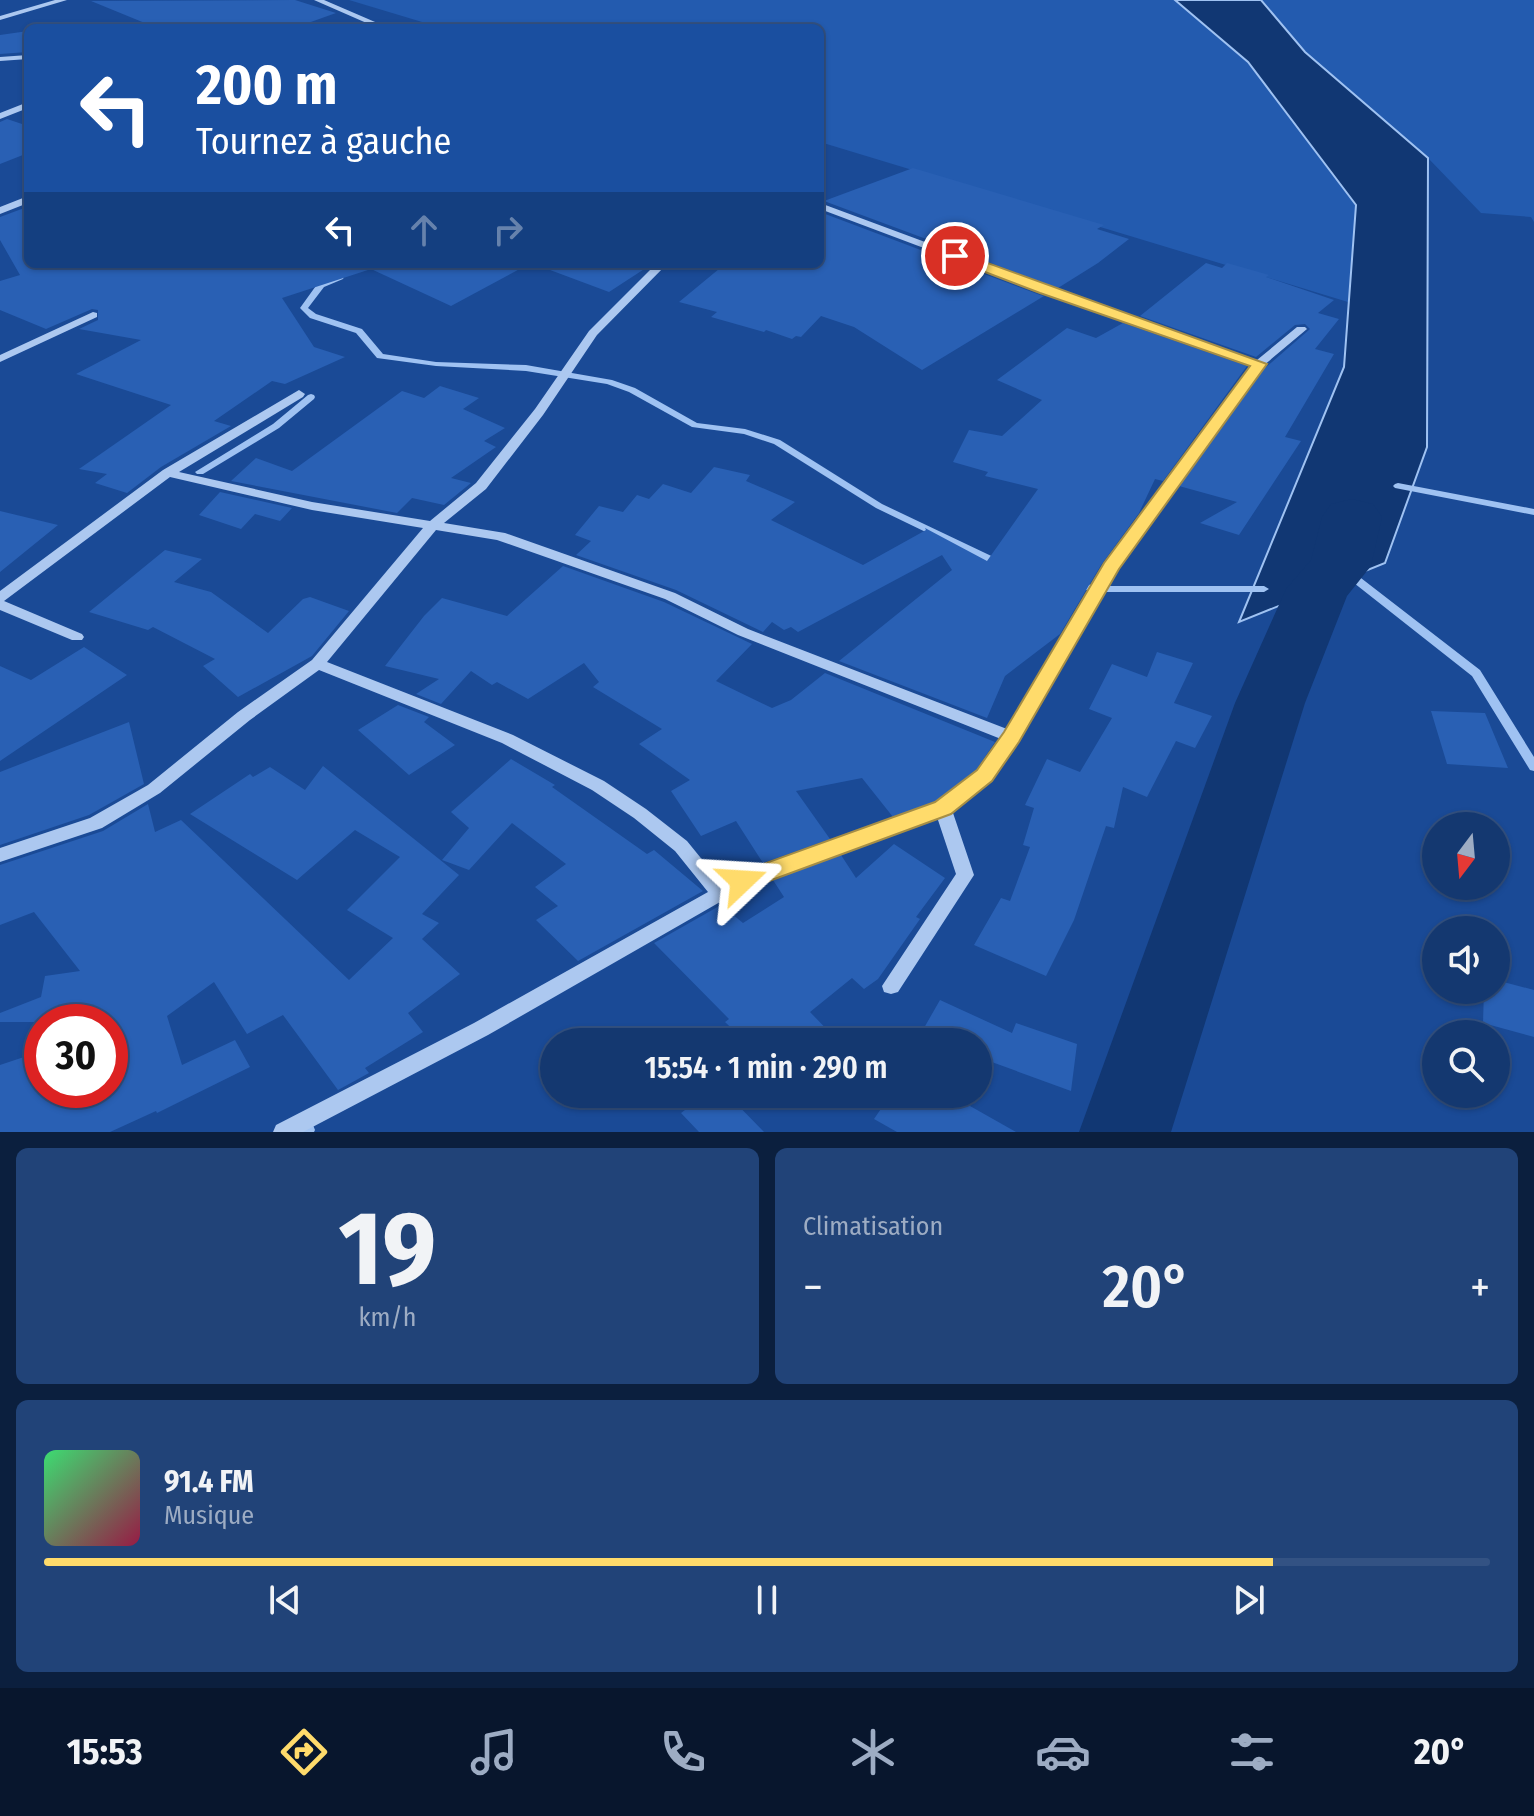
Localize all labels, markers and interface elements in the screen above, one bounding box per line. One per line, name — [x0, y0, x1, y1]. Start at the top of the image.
text: 200 m — [196, 52, 337, 119]
icon: left — [64, 56, 168, 160]
text: Tournez à gauche — [196, 120, 451, 164]
icon: left — [318, 208, 362, 252]
icon: ahead — [402, 208, 446, 252]
icon: right — [486, 208, 530, 252]
pin — [921, 222, 989, 290]
icon: arrive — [933, 234, 977, 278]
north arrow — [1422, 812, 1510, 900]
map controls — [1422, 812, 1510, 1108]
position arrow — [700, 839, 784, 923]
button: sound — [1422, 916, 1510, 1004]
speed limit sign: 30 — [24, 1004, 128, 1108]
button: search — [1422, 1020, 1510, 1108]
text: 15:54 · 1 min · 290 m — [645, 1050, 887, 1086]
text: 19 — [339, 1187, 436, 1312]
text: Climatisation — [803, 1211, 943, 1242]
text: 20° — [1102, 1251, 1190, 1323]
text: − — [803, 1261, 823, 1314]
text: + — [1470, 1261, 1490, 1314]
text: km/h — [359, 1302, 416, 1333]
text: 91.4 FM — [164, 1464, 254, 1500]
text: Musique — [164, 1500, 254, 1531]
icon: previous — [263, 1578, 307, 1622]
icon: pause — [745, 1578, 789, 1622]
icon: next — [1227, 1578, 1271, 1622]
icon: directions — [276, 1724, 332, 1780]
icon: music — [466, 1724, 522, 1780]
icon: phone — [655, 1724, 711, 1780]
icon: climate — [845, 1724, 901, 1780]
icon: car — [1035, 1724, 1091, 1780]
icon: filters — [1224, 1724, 1280, 1780]
text: 15:53 — [67, 1730, 143, 1774]
text: 20° — [1414, 1730, 1467, 1774]

